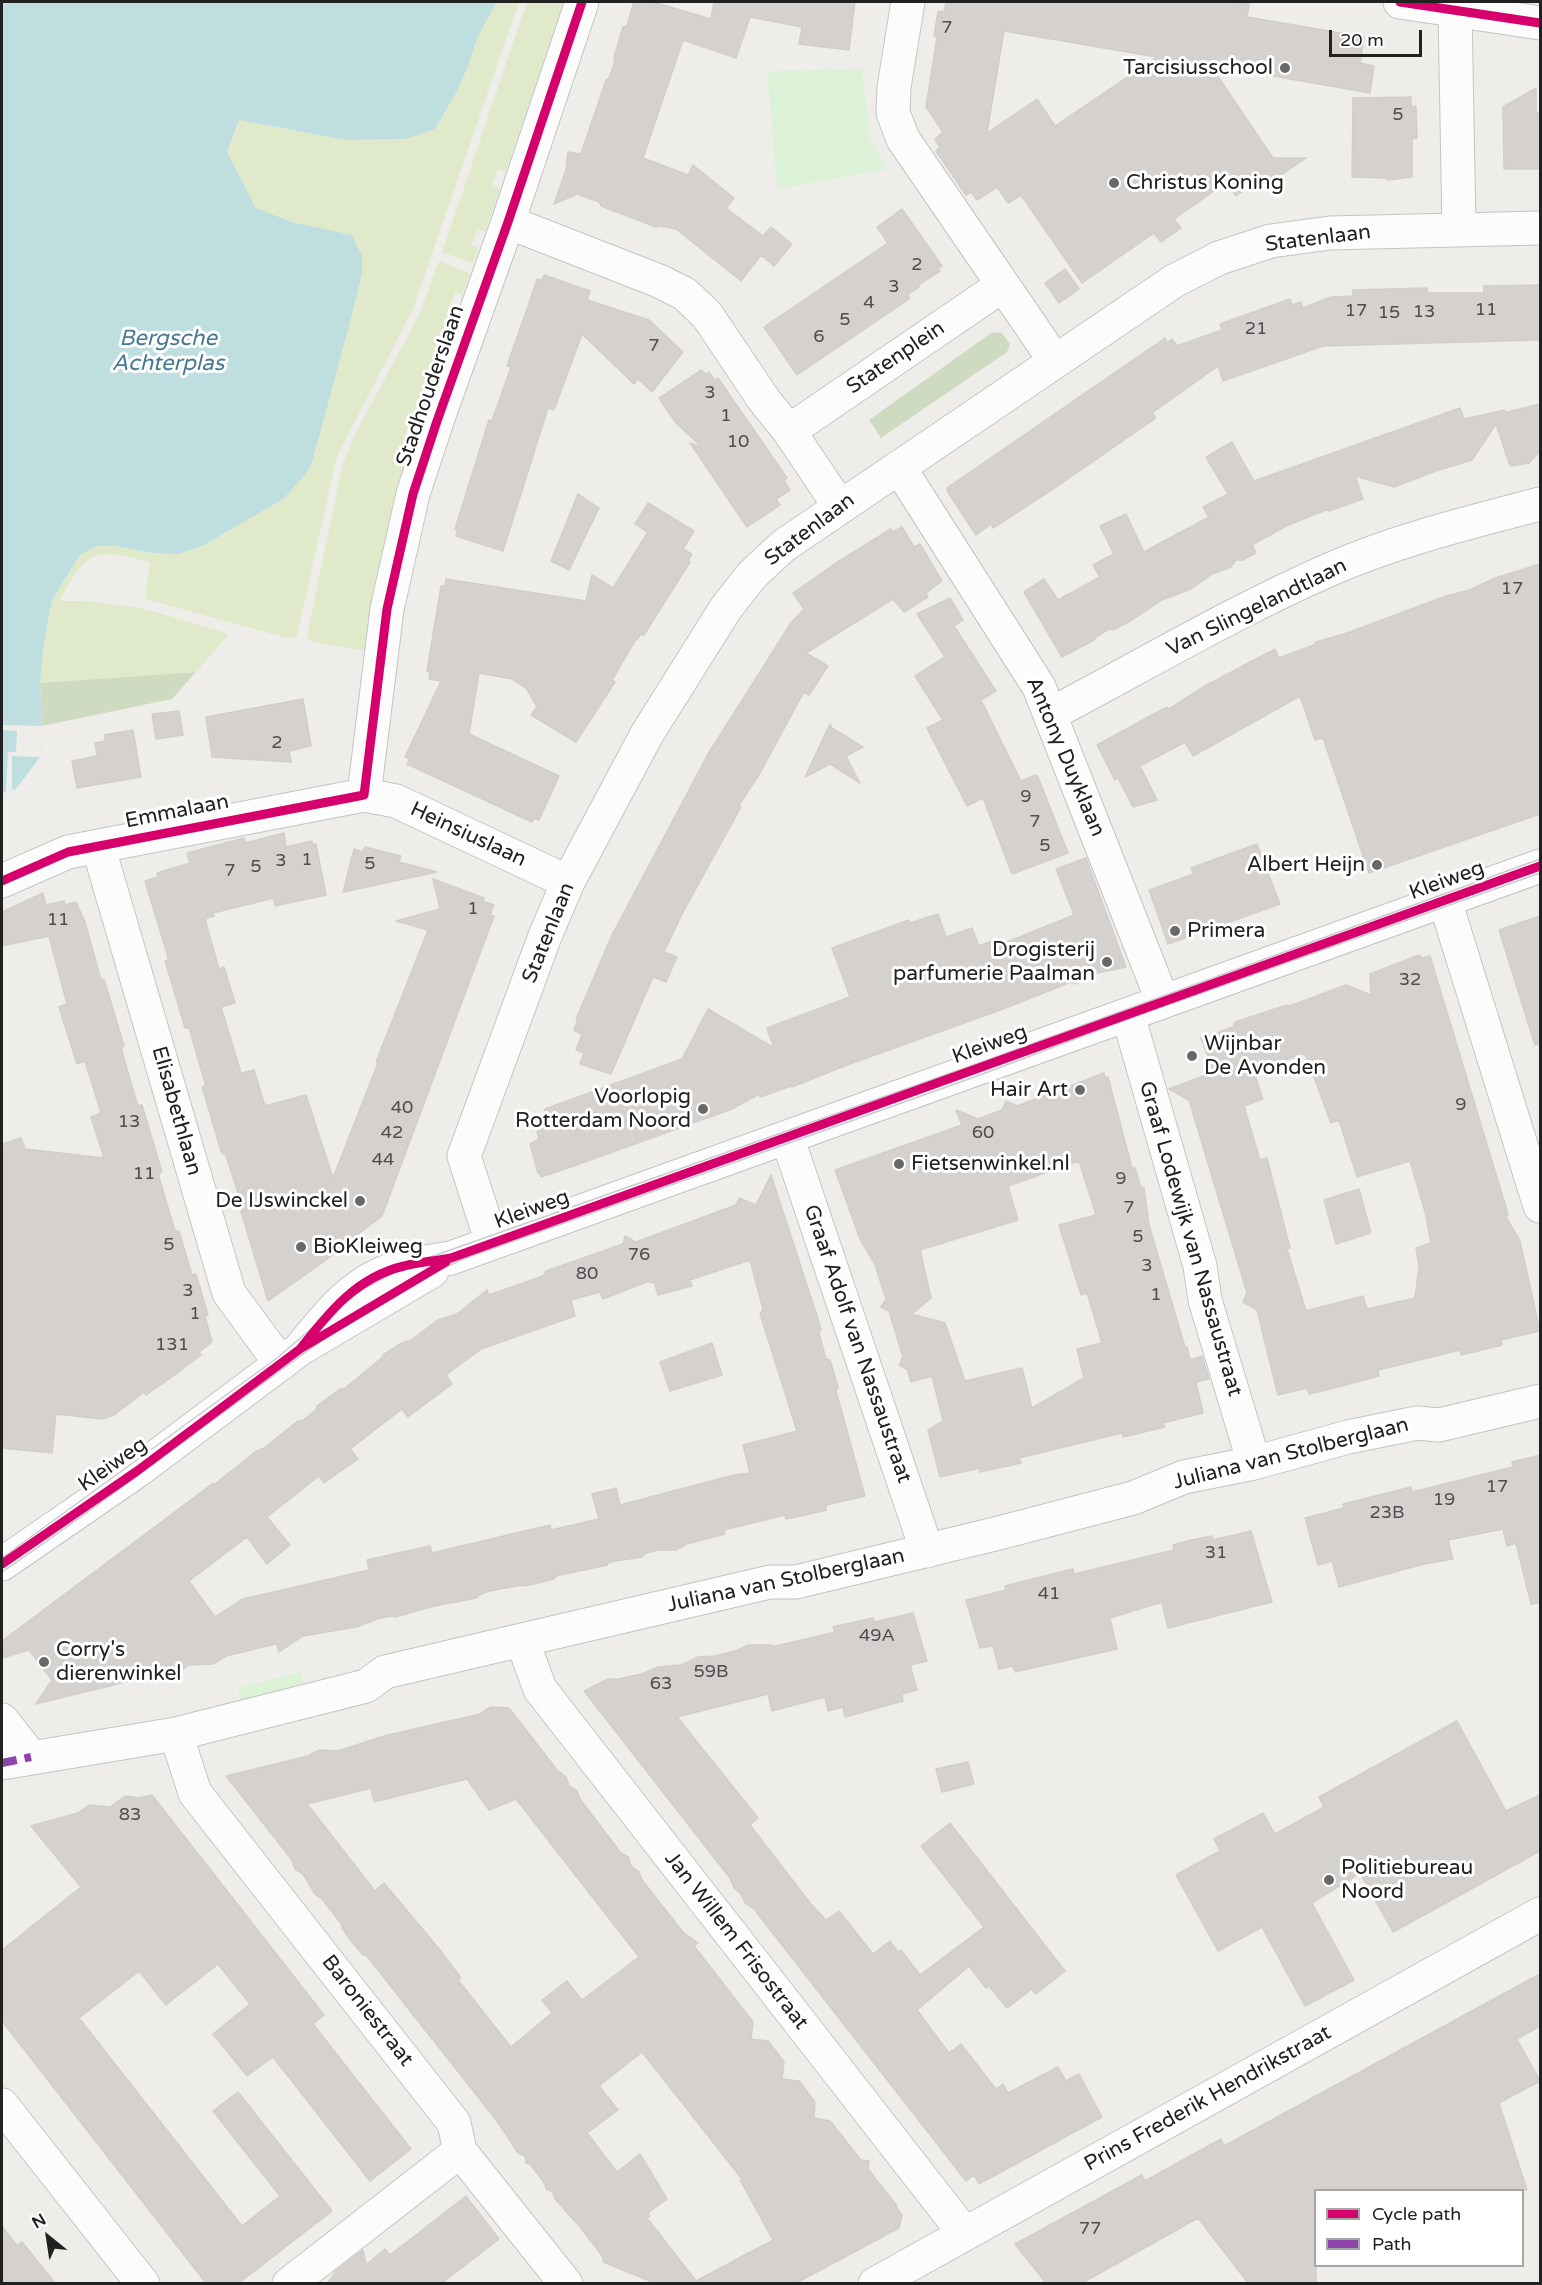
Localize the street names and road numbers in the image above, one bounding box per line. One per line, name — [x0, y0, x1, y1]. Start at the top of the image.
street label: Statenlaan — [1264, 220, 1372, 258]
street label: Stadhouderslaan — [392, 302, 470, 470]
street label: Statenplein — [842, 316, 950, 400]
street label: Statenlaan — [760, 488, 860, 572]
street label: Van Slingelandtlaan — [1163, 553, 1351, 663]
street label: Antony Duyklaan — [1020, 673, 1110, 841]
street label: Emmalaan — [123, 790, 231, 834]
street label: Heinsiuslaan — [406, 797, 530, 873]
street label: Kleiweg — [1406, 856, 1488, 906]
street label: Statenlaan — [517, 879, 581, 987]
street label: Kleiweg — [949, 1020, 1031, 1070]
street label: Elisabethlaan — [146, 1043, 206, 1179]
street label: Graaf Lodewijk van Nassaustraat — [1133, 1079, 1247, 1399]
street label: Kleiweg — [491, 1185, 573, 1235]
street label: Graaf Adolf van Nassaustraat — [797, 1202, 917, 1486]
street label: Juliana van Stolberglaan — [1171, 1412, 1411, 1496]
street label: Kleiweg — [74, 1432, 152, 1498]
street label: Juliana van Stolberglaan — [665, 1544, 907, 1618]
street label: Jan Willem Frisostraat — [659, 1847, 813, 2035]
street label: Baroniestraat — [316, 1950, 418, 2072]
street label: Prins Frederik Hendrikstraat — [1080, 2021, 1336, 2177]

